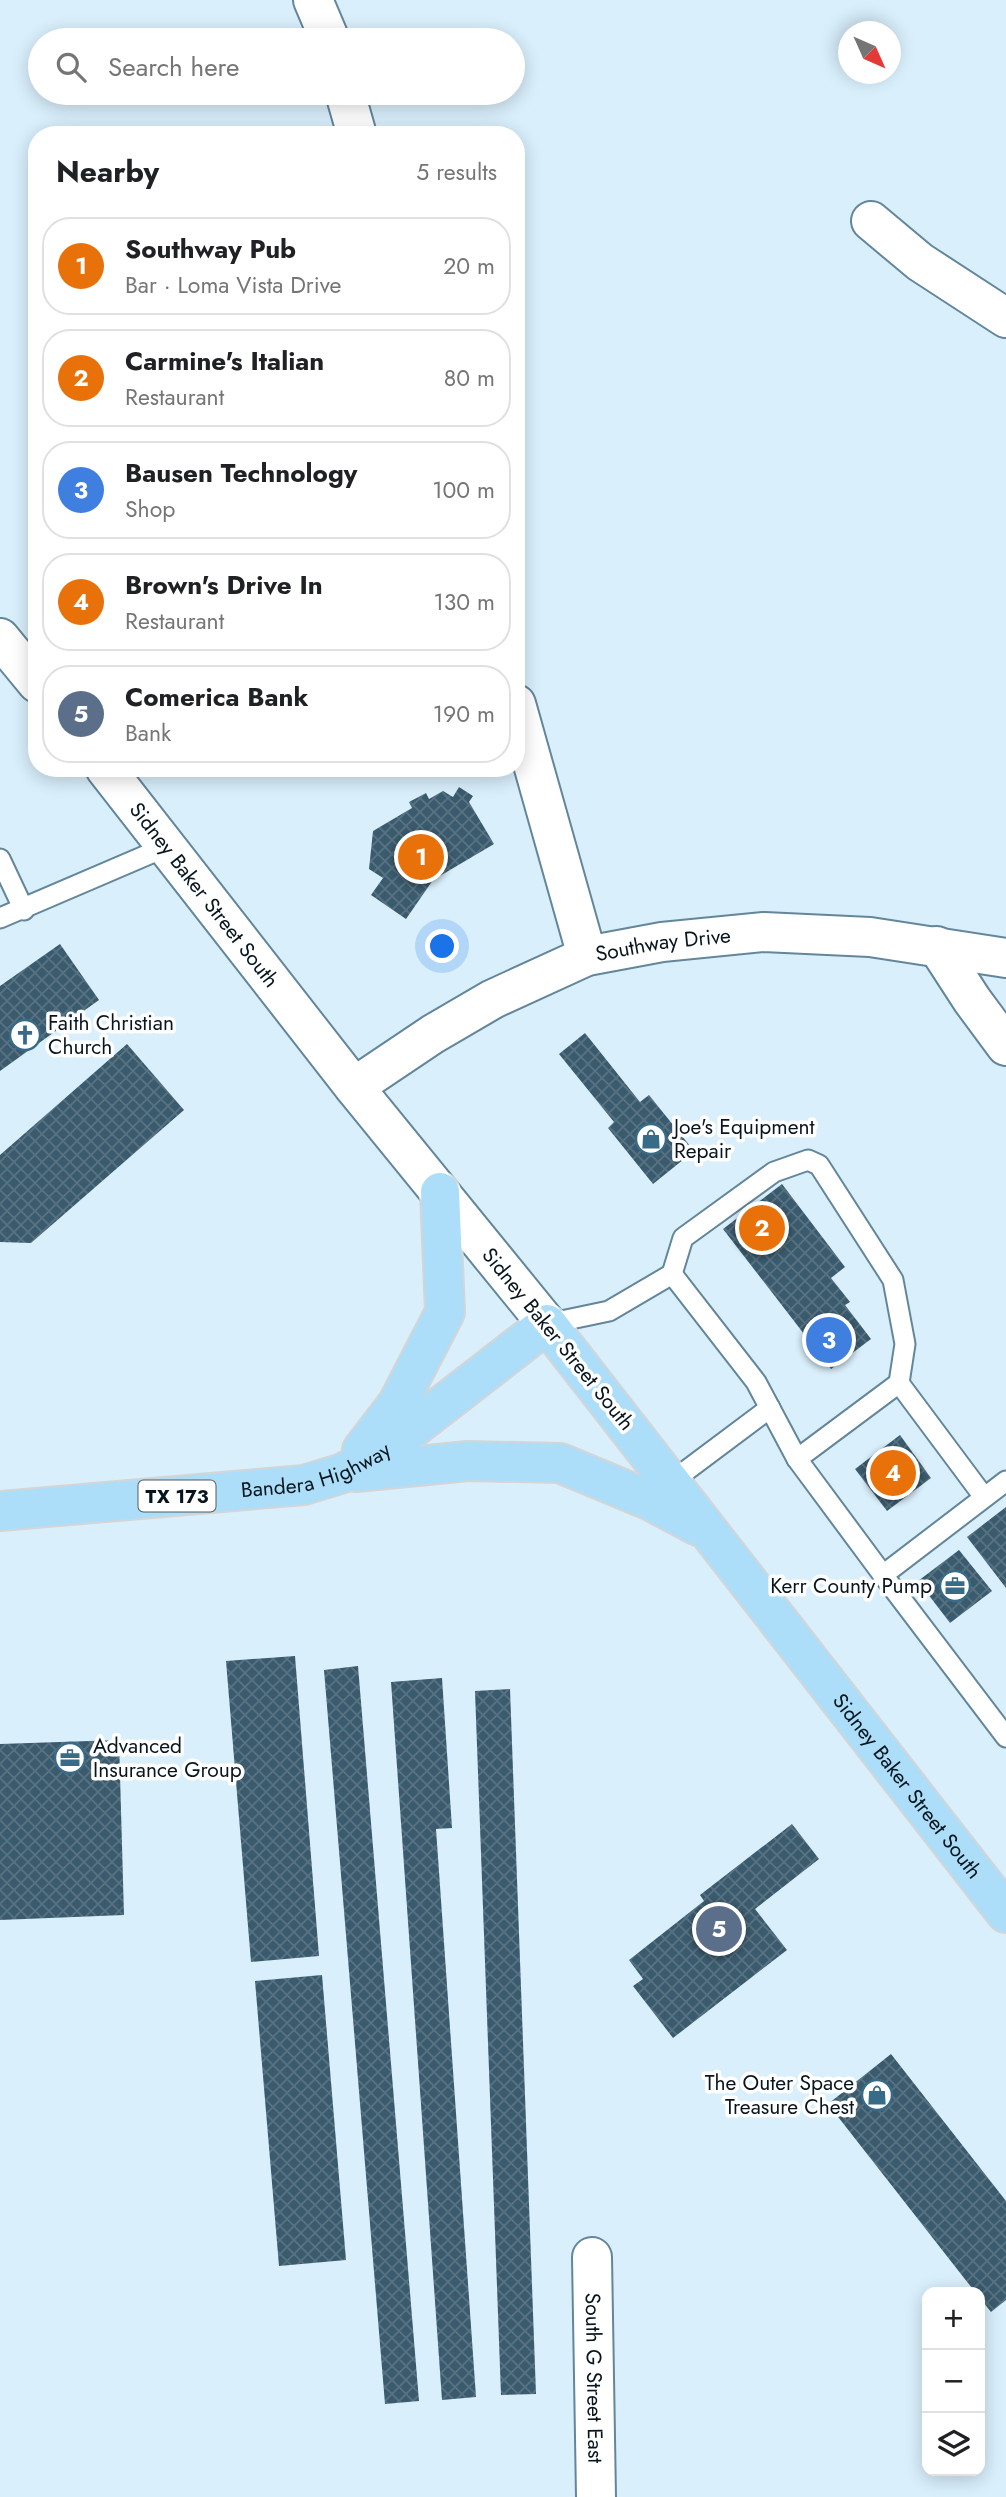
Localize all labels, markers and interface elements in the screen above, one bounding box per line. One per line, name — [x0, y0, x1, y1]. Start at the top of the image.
north arrow — [838, 21, 901, 84]
search box — [28, 28, 525, 105]
icon: search — [52, 48, 90, 86]
text: Search here — [108, 48, 240, 86]
text: Nearby — [56, 150, 159, 193]
text: 5 results — [416, 155, 497, 189]
text: Southway Pub — [125, 230, 296, 268]
text: 1 — [75, 249, 87, 283]
text: 20 m — [443, 249, 495, 283]
text: Bar · Loma Vista Drive — [125, 268, 341, 302]
text: Carmine's Italian — [125, 342, 324, 380]
text: 2 — [73, 361, 89, 395]
text: 80 m — [444, 361, 495, 395]
text: Restaurant — [125, 380, 224, 414]
text: Bausen Technology — [125, 454, 357, 492]
text: 3 — [74, 473, 88, 507]
text: 100 m — [432, 473, 495, 507]
text: Shop — [125, 492, 175, 526]
text: Brown's Drive In — [125, 566, 323, 604]
text: 4 — [73, 585, 89, 619]
text: 130 m — [433, 585, 495, 619]
text: Restaurant — [125, 604, 224, 638]
text: Comerica Bank — [125, 678, 309, 716]
text: 5 — [74, 697, 88, 731]
text: 190 m — [433, 697, 495, 731]
text: Bank — [125, 716, 171, 750]
street label: Sidney Baker Street South — [122, 796, 286, 994]
pin: 1 — [398, 831, 444, 883]
street label: Southway Drive — [593, 920, 732, 969]
your location — [425, 929, 459, 963]
place label: Faith Christian Church — [48, 1008, 174, 1062]
church icon: Faith Christian Church — [8, 1018, 42, 1052]
place label: Joe's Equipment Repair — [671, 1112, 815, 1166]
shop icon: Joe's Equipment Repair — [634, 1122, 668, 1156]
pin: 2 — [739, 1202, 785, 1254]
street label: Sidney Baker Street South — [475, 1241, 641, 1437]
pin: 3 — [806, 1314, 852, 1366]
street label: Bandera Highway — [240, 1435, 398, 1505]
pin: 4 — [870, 1447, 916, 1499]
road number: TX 173 — [138, 1480, 216, 1512]
office icon: Kerr County Pump — [938, 1569, 972, 1603]
place label: Kerr County Pump — [770, 1571, 932, 1601]
street label: Sidney Baker Street South — [825, 1687, 989, 1885]
place label: Advanced Insurance Group — [93, 1731, 242, 1785]
office icon: Advanced Insurance Group — [53, 1741, 87, 1775]
pin: 5 — [696, 1903, 742, 1955]
place label: The Outer Space Treasure Chest — [705, 2068, 854, 2122]
shop icon: The Outer Space Treasure Chest — [860, 2078, 894, 2112]
map controls — [922, 2287, 985, 2476]
button: + — [922, 2287, 985, 2350]
street label: South G Street East — [578, 2292, 610, 2464]
button: − — [922, 2350, 985, 2413]
button: layers — [922, 2413, 985, 2476]

